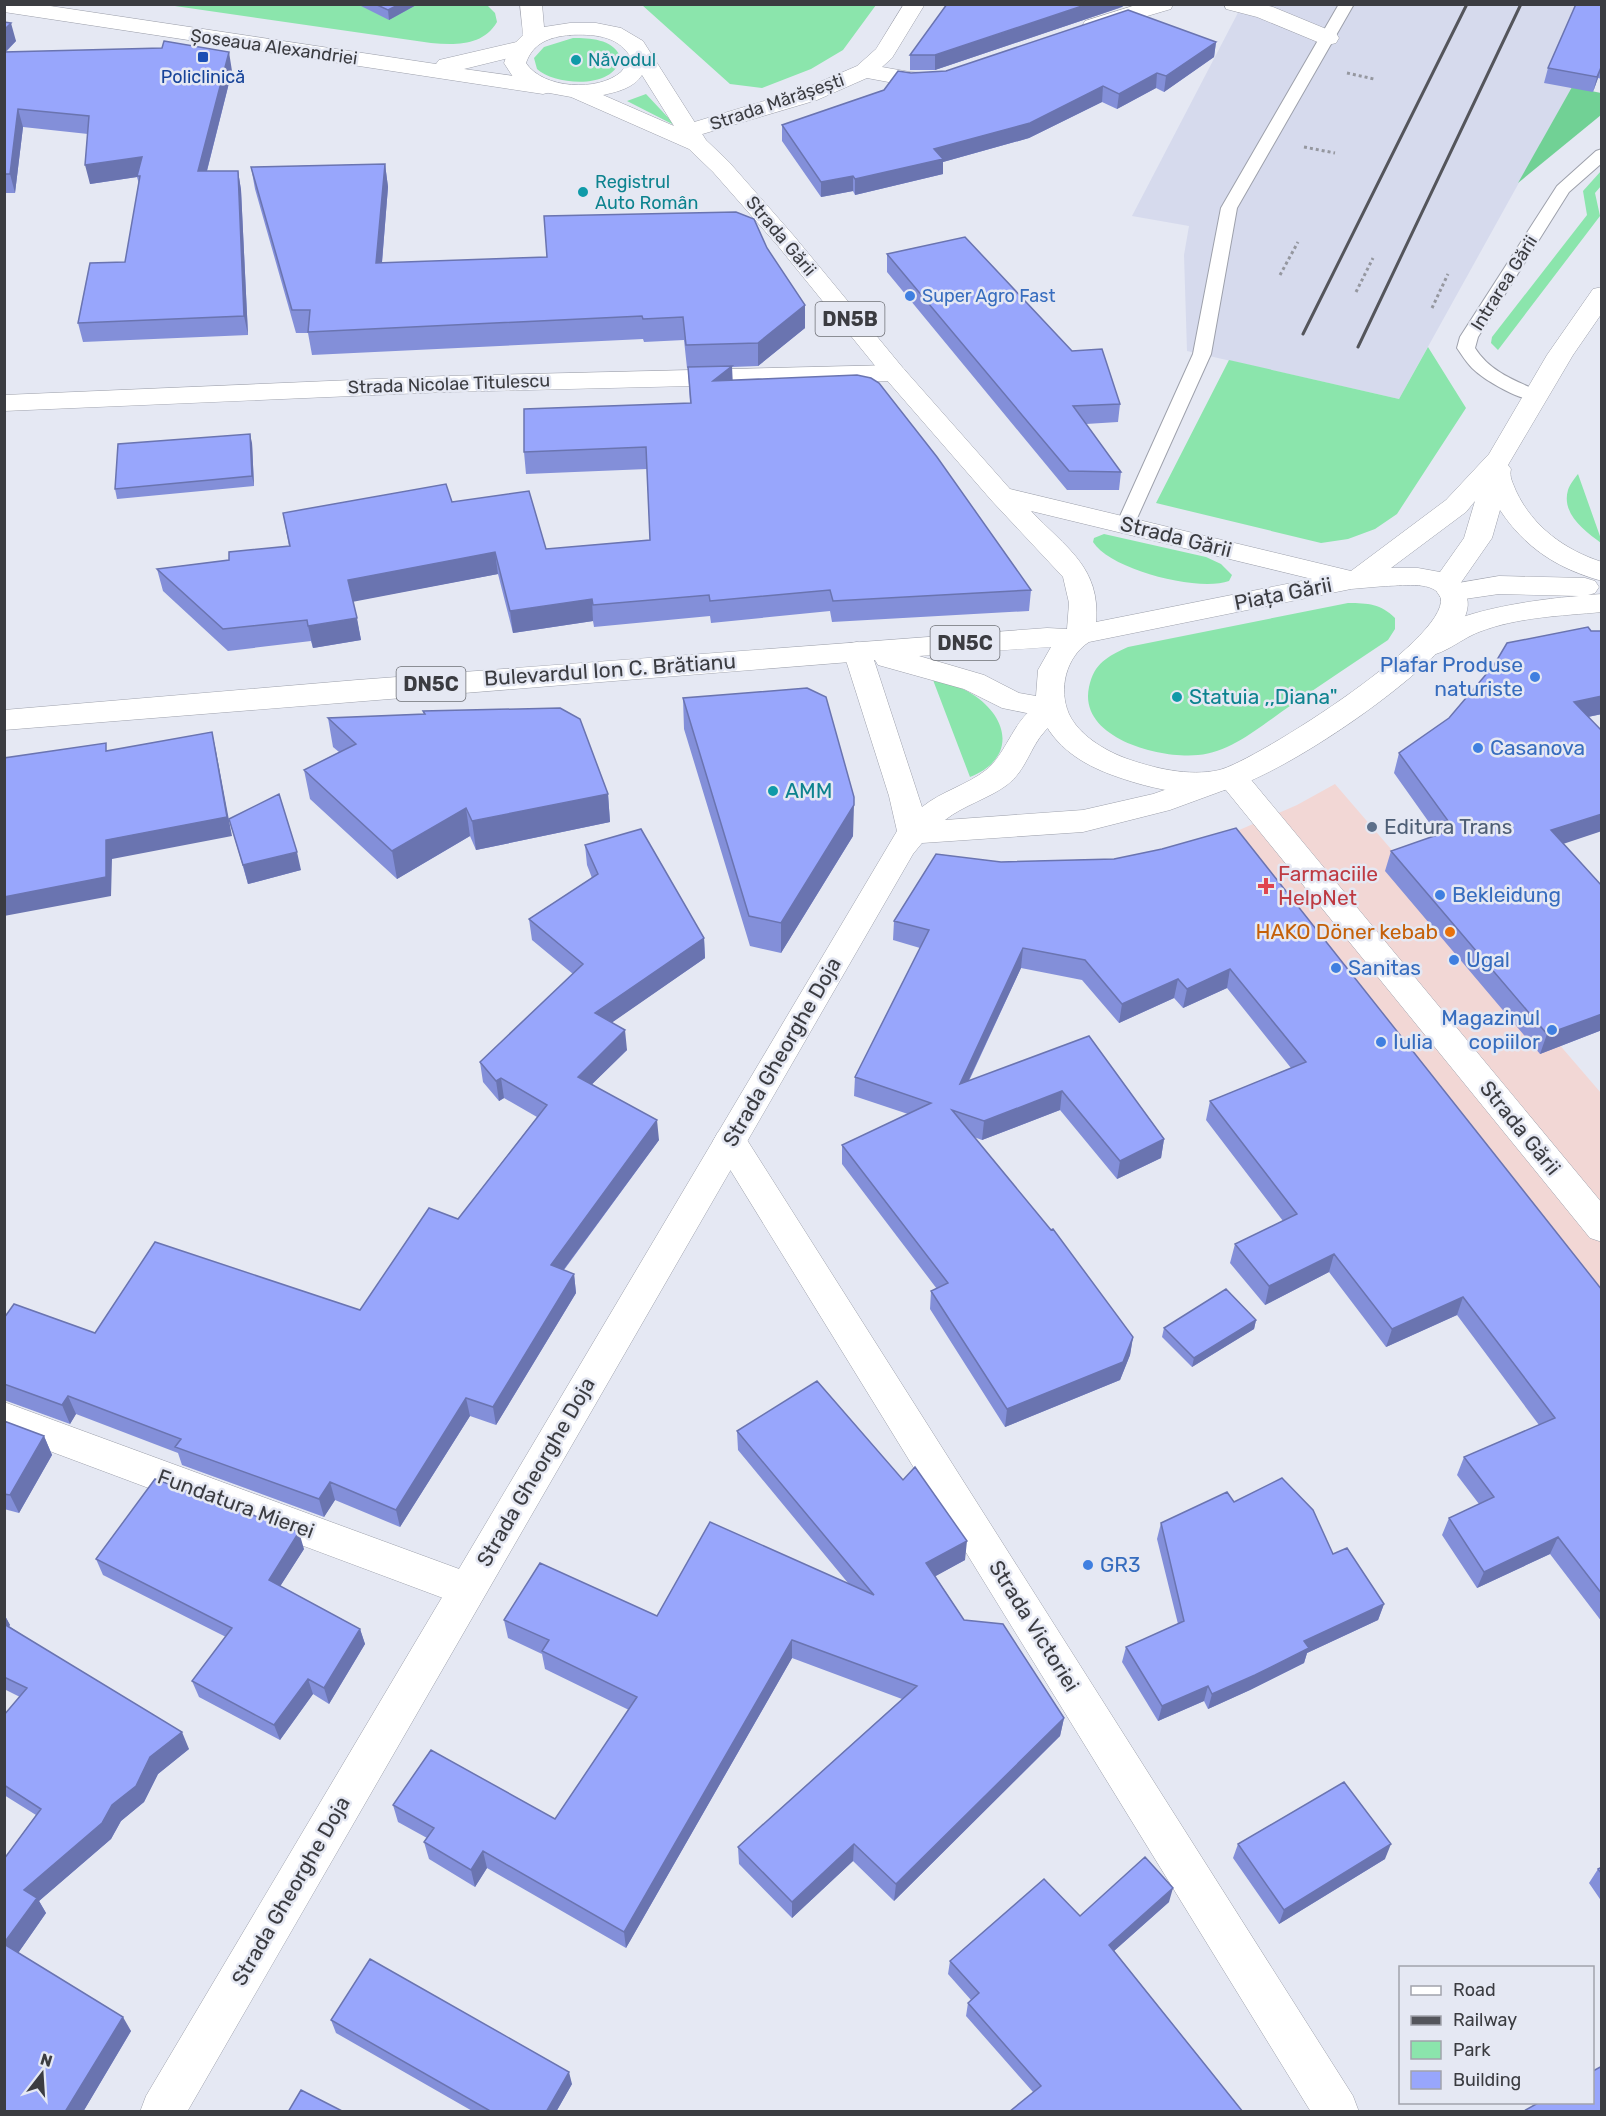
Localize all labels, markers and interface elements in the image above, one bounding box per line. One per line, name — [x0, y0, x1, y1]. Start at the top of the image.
street label: Șoseaua Alexandriei — [189, 24, 359, 70]
place label: Năvodul — [588, 49, 656, 71]
marker: Policlinică — [196, 50, 210, 64]
marker: Năvodul — [569, 53, 583, 67]
place label: Policlinică — [161, 66, 245, 88]
street label: Strada Mărășești — [707, 69, 847, 135]
place label: Registrul Auto Român — [595, 171, 698, 214]
marker: Registrul Auto Român — [576, 185, 590, 199]
street label: Strada Gării — [741, 192, 821, 280]
street label: Intrarea Gării — [1466, 231, 1542, 335]
place label: Super Agro Fast — [922, 285, 1055, 307]
marker: Super Agro Fast — [903, 289, 917, 303]
road number: DN5B — [816, 302, 884, 336]
street label: Strada Nicolae Titulescu — [347, 369, 551, 399]
street label: Strada Gării — [1118, 511, 1234, 562]
street label: Piața Gării — [1232, 572, 1334, 615]
road number: DN5C — [930, 626, 1000, 660]
street label: Bulevardul Ion C. Brătianu — [483, 648, 737, 691]
place label: Plafar Produse naturiste — [1380, 652, 1523, 701]
road number: DN5C — [396, 667, 466, 701]
marker: Plafar Produse naturiste — [1528, 670, 1542, 684]
place label: Statuia ,,Diana" — [1189, 684, 1338, 709]
marker: Statuia ,,Diana" — [1170, 690, 1184, 704]
place label: Casanova — [1490, 735, 1585, 760]
marker: Casanova — [1471, 741, 1485, 755]
place label: AMM — [785, 778, 832, 803]
marker: AMM — [766, 784, 780, 798]
place label: Editura Trans — [1384, 814, 1512, 839]
marker: Editura Trans — [1365, 820, 1379, 834]
place label: Farmaciile HelpNet — [1278, 861, 1378, 910]
marker: Farmaciile HelpNet — [1259, 879, 1273, 893]
place label: Bekleidung — [1452, 882, 1561, 907]
marker: Bekleidung — [1433, 888, 1447, 902]
place label: HAKO Döner kebab — [1255, 919, 1438, 944]
marker: HAKO Döner kebab — [1443, 925, 1457, 939]
place label: Ugal — [1466, 947, 1510, 972]
street label: Strada Gheorghe Doja — [717, 953, 846, 1151]
marker: Ugal — [1447, 953, 1461, 967]
place label: Sanitas — [1348, 955, 1421, 980]
marker: Sanitas — [1329, 961, 1343, 975]
place label: Magazinul copiilor — [1441, 1005, 1540, 1054]
marker: Magazinul copiilor — [1545, 1023, 1559, 1037]
place label: Iulia — [1393, 1029, 1433, 1054]
marker: Iulia — [1374, 1035, 1388, 1049]
street label: Strada Gării — [1475, 1076, 1566, 1180]
street label: Strada Gheorghe Doja — [471, 1373, 600, 1571]
street label: Fundatura Mierei — [154, 1464, 318, 1543]
place label: GR3 — [1100, 1552, 1141, 1577]
street label: Strada Victoriei — [984, 1556, 1085, 1696]
marker: GR3 — [1081, 1558, 1095, 1572]
street label: Strada Gheorghe Doja — [226, 1792, 355, 1990]
legend — [1399, 1966, 1594, 2104]
text: Road — [1453, 1979, 1496, 2001]
text: Railway — [1453, 2009, 1517, 2031]
text: Park — [1453, 2039, 1491, 2061]
north arrow — [12, 2044, 72, 2104]
text: N — [38, 2049, 55, 2071]
text: Building — [1453, 2069, 1521, 2091]

